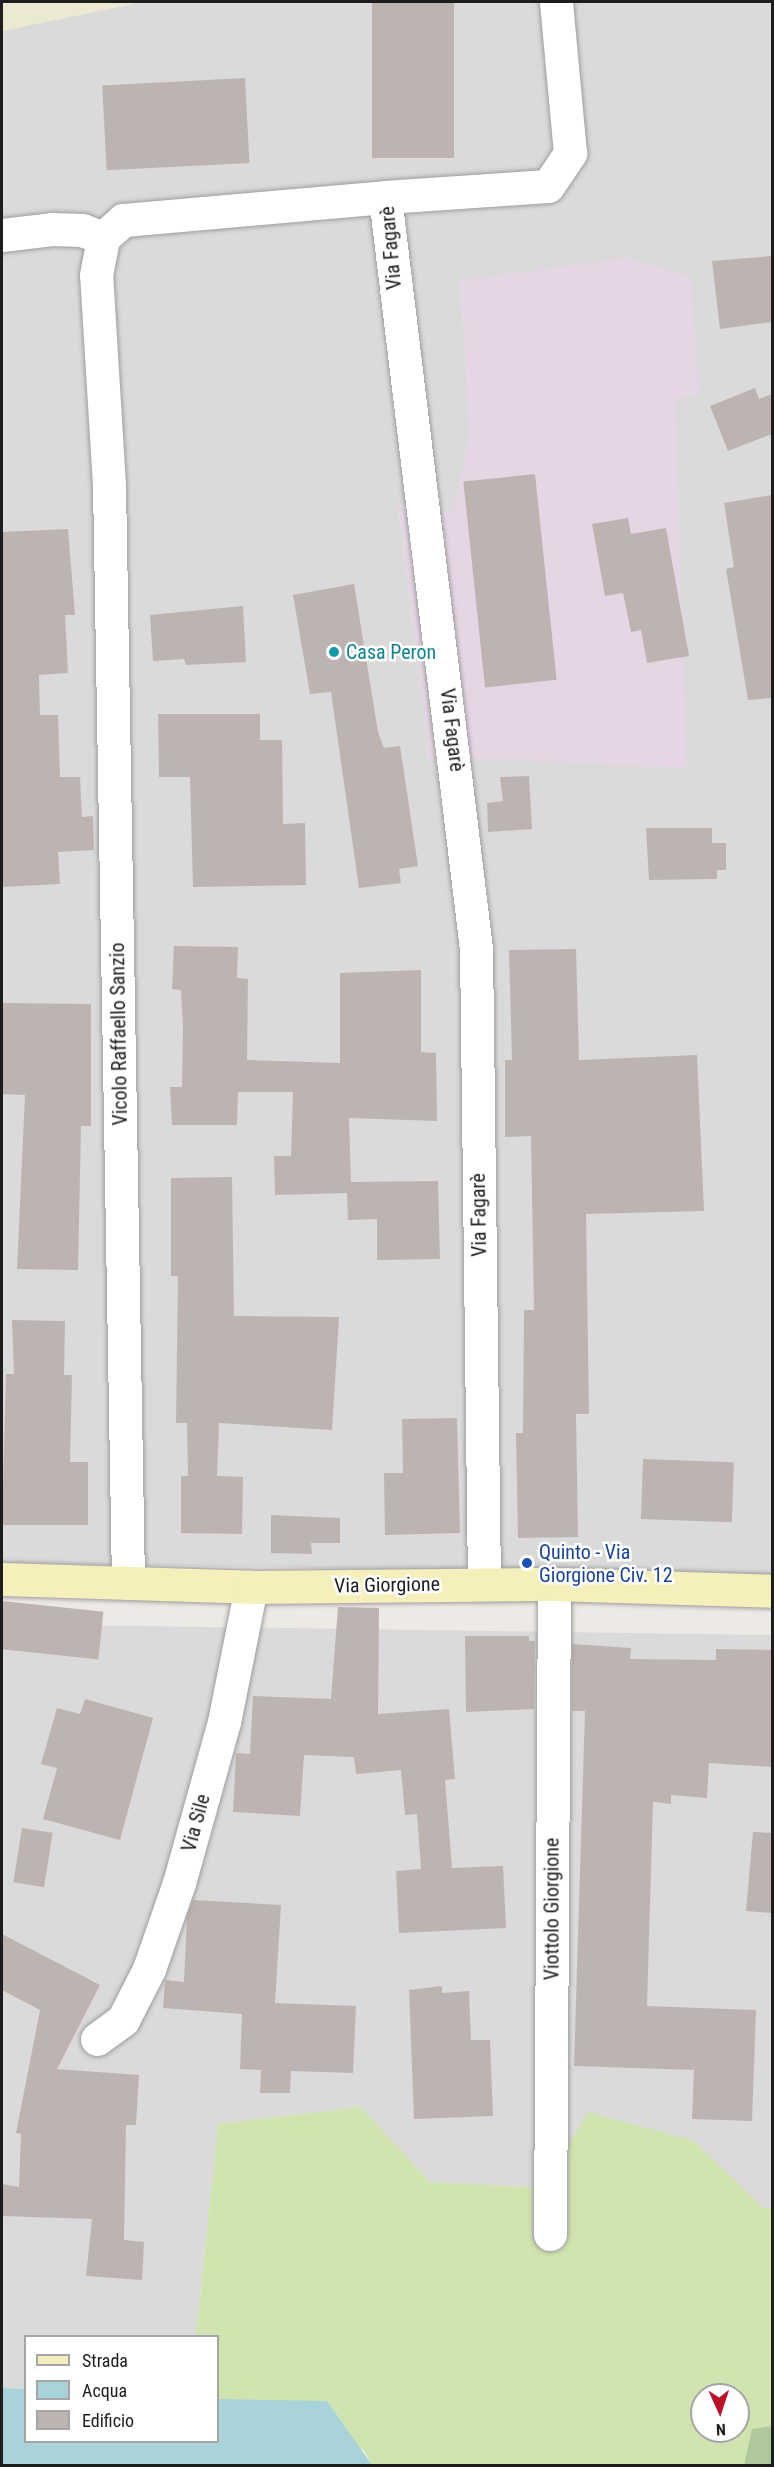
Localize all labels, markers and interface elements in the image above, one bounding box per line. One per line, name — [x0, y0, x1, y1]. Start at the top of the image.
street label: Via Fagarè — [375, 205, 407, 291]
place label: Casa Peron — [346, 640, 436, 664]
marker: Casa Peron — [327, 645, 341, 659]
street label: Via Fagarè — [435, 687, 469, 773]
street label: Vicolo Raffaello Sanzio — [105, 942, 133, 1126]
street label: Via Fagarè — [466, 1173, 492, 1257]
place label: Quinto - Via Giorgione Civ. 12 — [539, 1540, 673, 1587]
marker: Quinto - Via Giorgione Civ. 12 — [520, 1556, 534, 1570]
street label: Via Giorgione — [334, 1572, 440, 1598]
street label: Via Sile — [177, 1791, 215, 1855]
street label: Viottolo Giorgione — [540, 1838, 564, 1980]
legend — [24, 2335, 219, 2443]
text: Strada — [82, 2350, 128, 2371]
text: Acqua — [82, 2380, 127, 2401]
north arrow — [690, 2383, 750, 2443]
text: Edificio — [82, 2410, 134, 2431]
text: N — [715, 2420, 726, 2439]

